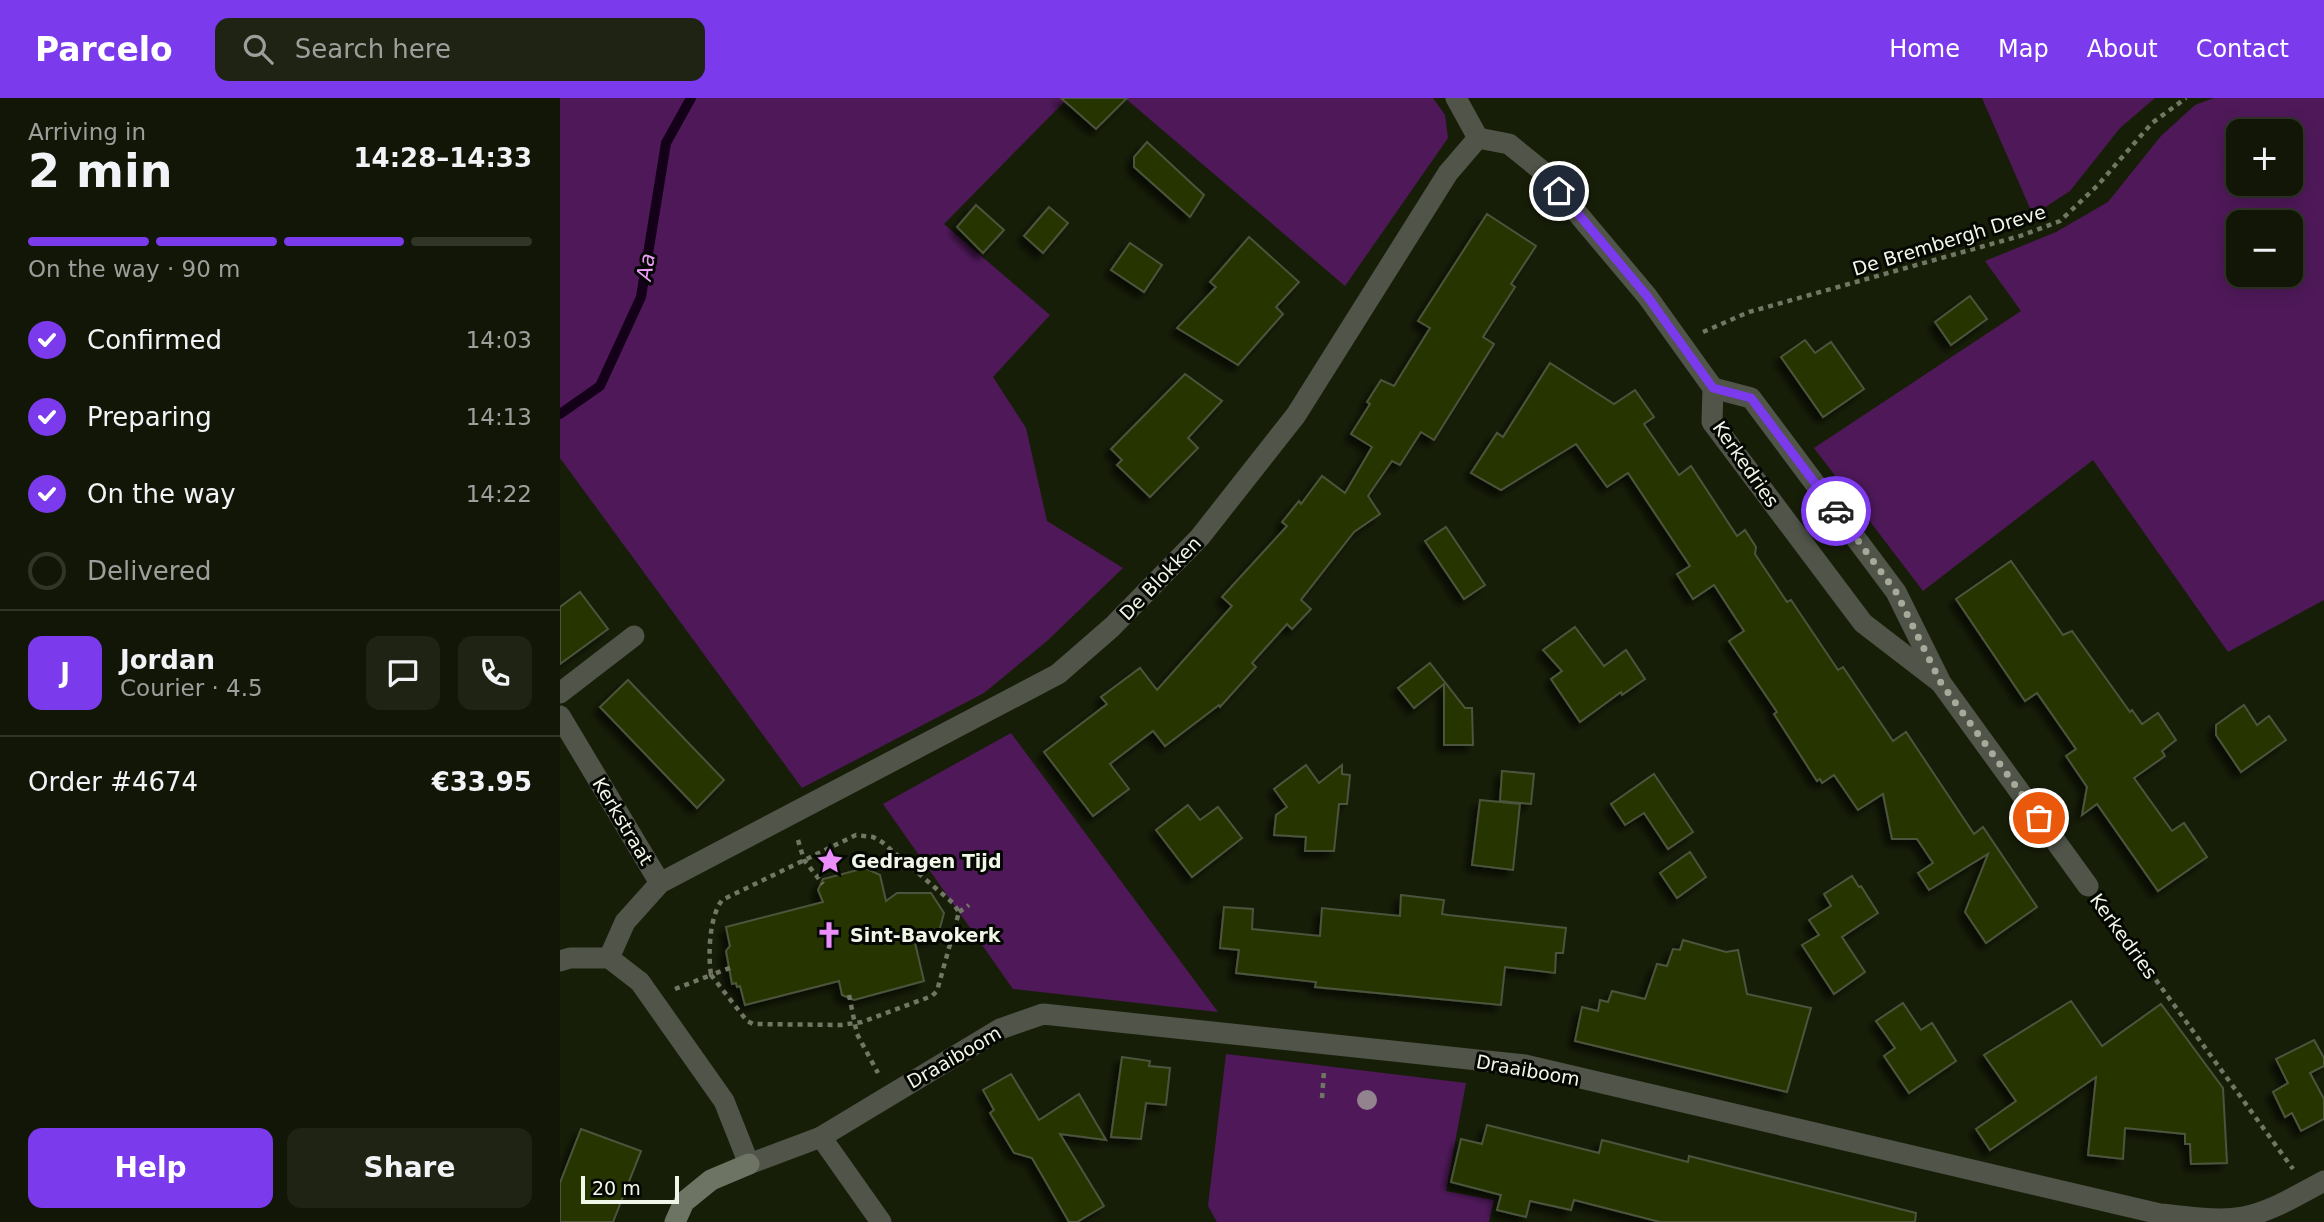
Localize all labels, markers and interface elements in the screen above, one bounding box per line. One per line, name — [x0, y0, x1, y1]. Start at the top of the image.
search box — [215, 18, 705, 81]
text: Parcelo — [35, 30, 173, 69]
icon: search — [239, 30, 277, 68]
text: Search here — [295, 34, 451, 64]
text: Home — [1889, 35, 1960, 63]
text: Map — [1998, 35, 2049, 63]
text: About — [2087, 35, 2158, 63]
text: Contact — [2196, 35, 2289, 63]
text: Arriving in — [28, 119, 146, 145]
map controls — [2226, 119, 2303, 287]
button: + — [2226, 119, 2303, 196]
text: 14:28–14:33 — [353, 143, 532, 173]
text: 2 min — [28, 144, 172, 198]
pin — [1529, 161, 1589, 221]
icon: home — [1540, 172, 1578, 210]
street label: De Brembergh Dreve — [1850, 200, 2048, 280]
button: − — [2226, 210, 2303, 287]
water label: Aa — [632, 252, 660, 284]
text: On the way · 90 m — [28, 256, 240, 282]
icon: check — [28, 321, 66, 359]
text: Confirmed — [87, 325, 222, 355]
text: 14:03 — [466, 327, 532, 353]
icon: check — [28, 398, 66, 436]
text: Preparing — [87, 402, 212, 432]
text: 14:13 — [466, 404, 532, 430]
street label: Kerkedries — [1708, 417, 1784, 511]
icon: check — [28, 475, 66, 513]
courier — [1801, 476, 1871, 546]
text: On the way — [87, 479, 236, 509]
text: 14:22 — [466, 481, 532, 507]
icon: car — [1817, 492, 1855, 530]
street label: De Blokken — [1115, 532, 1205, 624]
text: Delivered — [87, 556, 211, 586]
button: chat — [366, 636, 440, 710]
button: phone — [458, 636, 532, 710]
text: Jordan — [120, 645, 215, 675]
text: J — [60, 658, 70, 688]
text: Courier · 4.5 — [120, 675, 263, 701]
text: Order #4674 — [28, 767, 198, 797]
text: €33.95 — [432, 767, 532, 797]
street label: Kerkstraat — [588, 773, 658, 869]
pin — [2009, 788, 2069, 848]
icon: bag — [2020, 799, 2058, 837]
place icon: Gedragen Tijd — [815, 846, 845, 876]
place label: Gedragen Tijd — [851, 850, 1002, 872]
street label: Kerkedries — [2086, 889, 2162, 983]
church icon: Sint-Bavokerk — [814, 920, 844, 950]
place label: Sint-Bavokerk — [850, 924, 1001, 946]
street label: Draaiboom — [903, 1021, 1005, 1093]
street label: Draaiboom — [1474, 1050, 1582, 1090]
button: Help — [28, 1128, 273, 1208]
button: Share — [287, 1128, 532, 1208]
scale bar — [581, 1173, 679, 1205]
text: 20 m — [592, 1177, 641, 1199]

